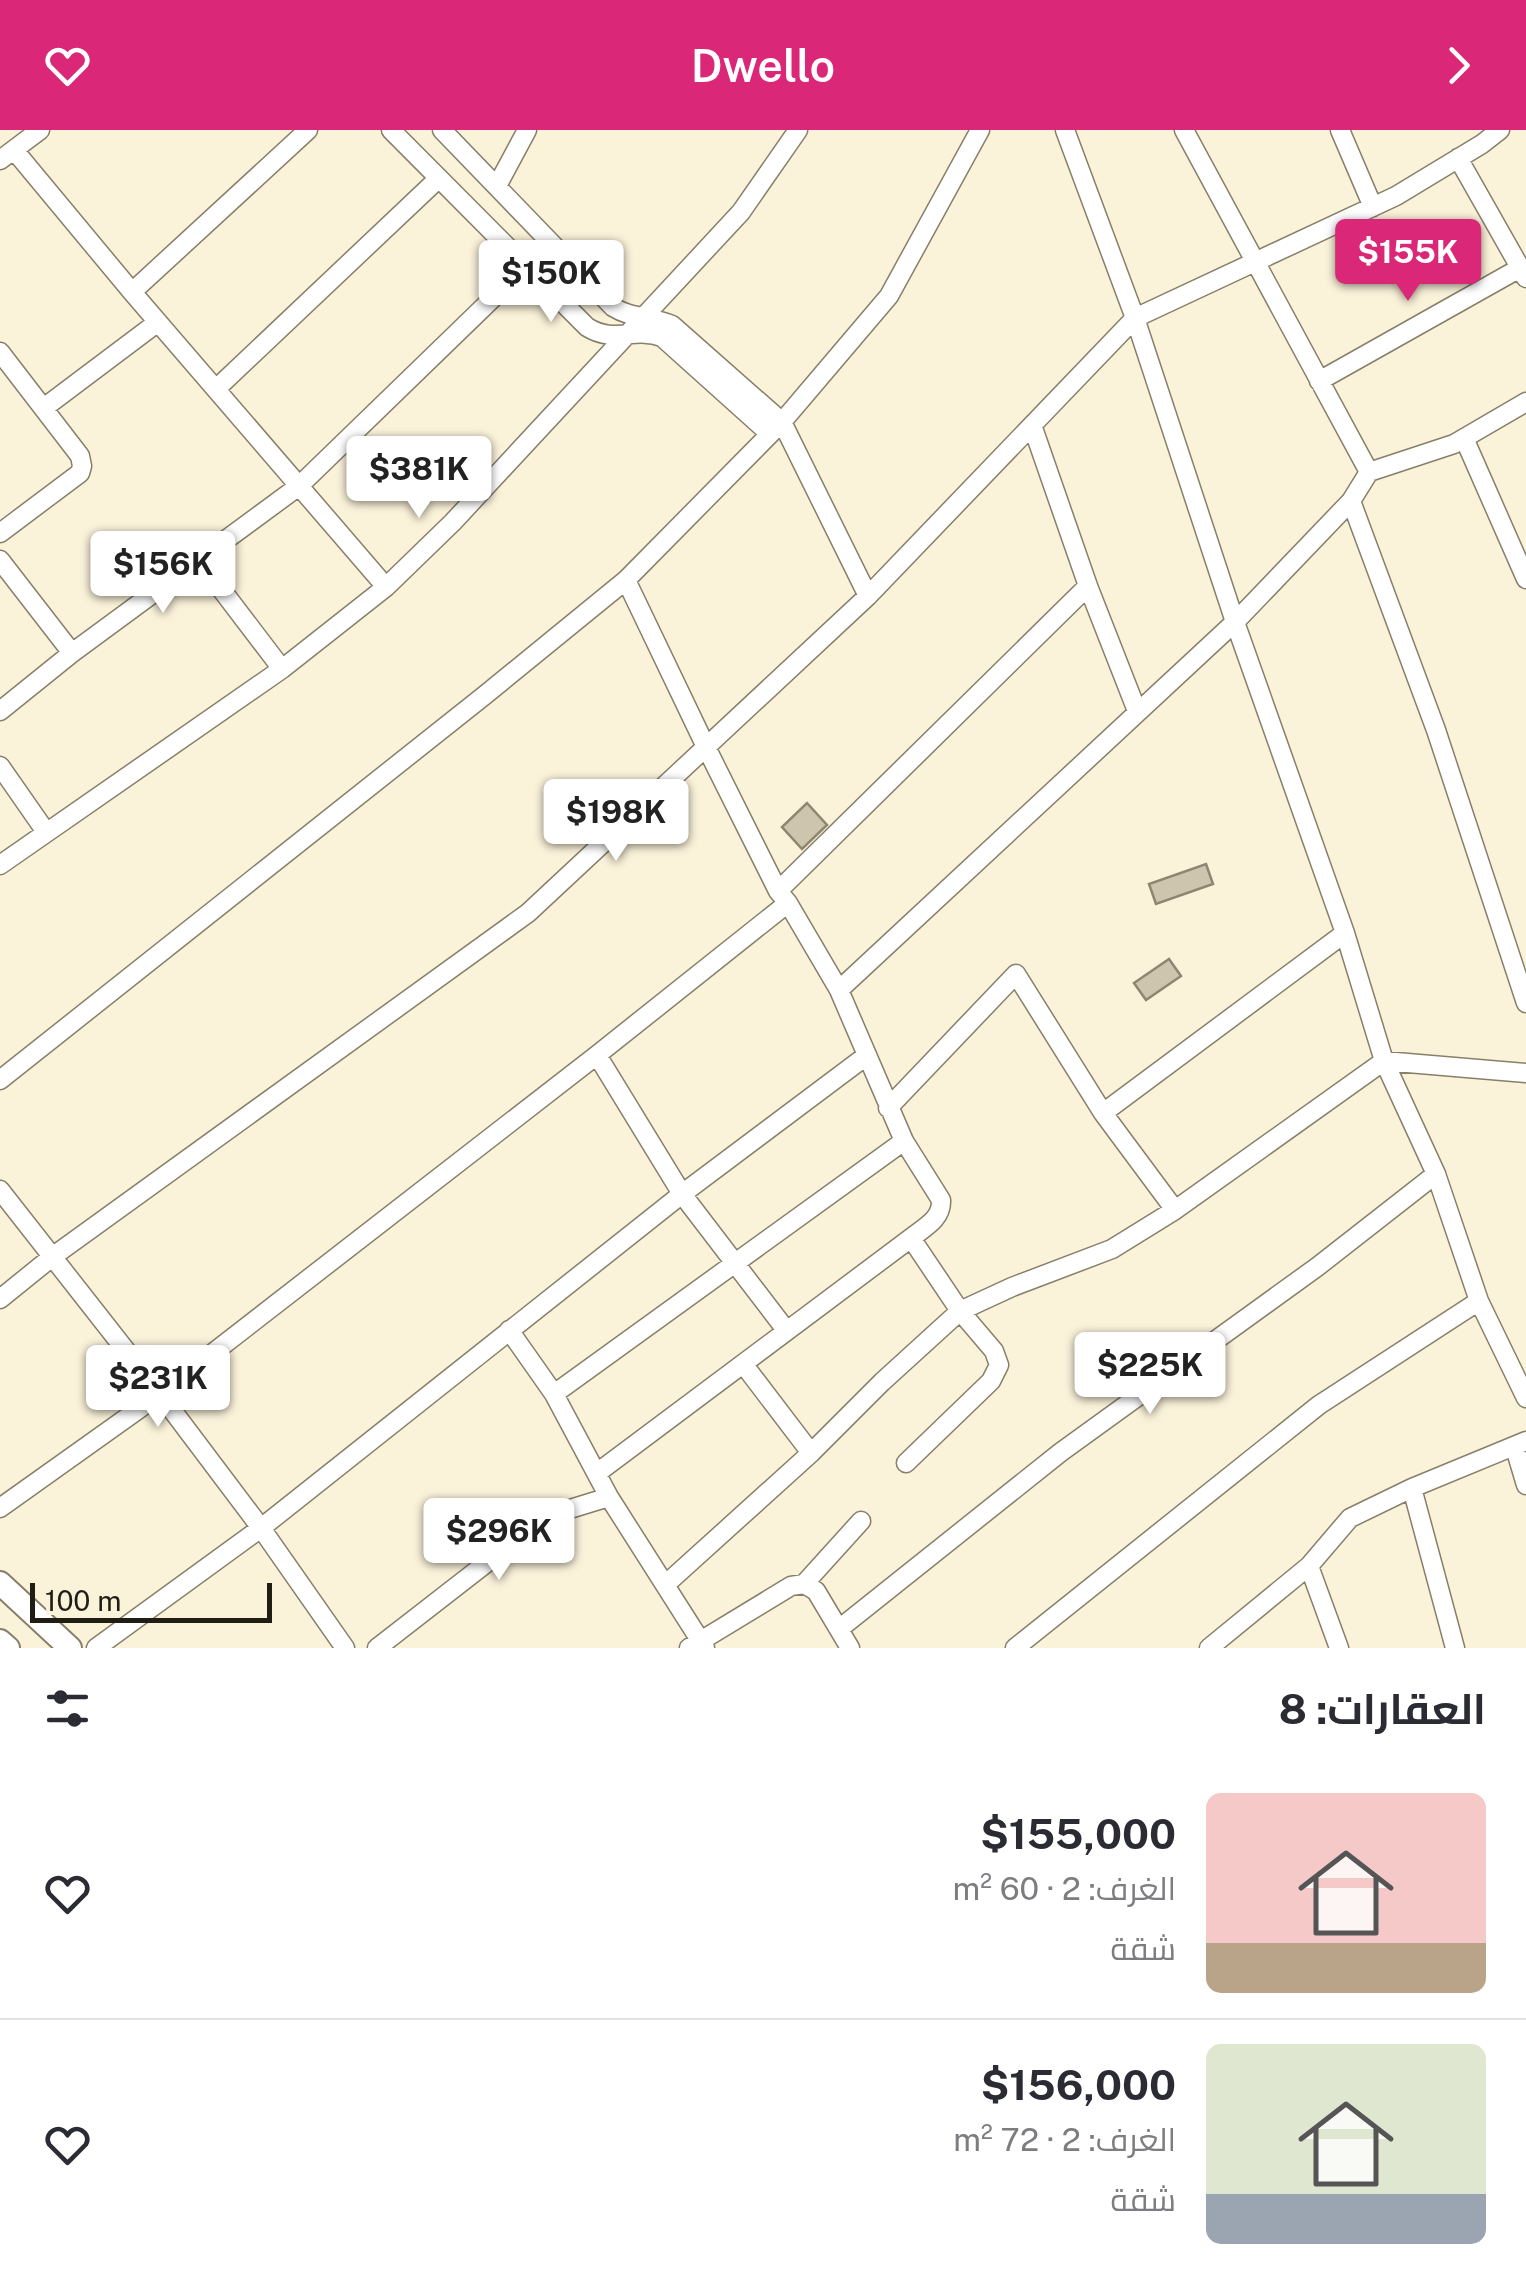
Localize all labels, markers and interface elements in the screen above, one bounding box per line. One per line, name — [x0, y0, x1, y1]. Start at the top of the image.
icon: heart — [40, 38, 95, 93]
icon: forward — [1431, 38, 1486, 93]
text: Dwello — [691, 39, 835, 92]
pin: $155K — [1338, 219, 1478, 304]
text: $155K — [1357, 233, 1459, 270]
pin: $150K — [481, 240, 621, 325]
text: $150K — [501, 254, 601, 291]
pin: $381K — [349, 436, 489, 521]
text: $381K — [368, 450, 470, 487]
pin: $156K — [93, 531, 233, 616]
text: $156K — [112, 545, 214, 582]
pin: $198K — [546, 779, 686, 864]
text: $198K — [566, 793, 666, 830]
pin: $225K — [1080, 1332, 1220, 1417]
pin: $231K — [88, 1345, 228, 1430]
text: $225K — [1097, 1346, 1203, 1383]
text: $231K — [108, 1359, 208, 1396]
pin: $296K — [429, 1498, 569, 1583]
text: $296K — [445, 1512, 553, 1549]
scale bar — [30, 1578, 272, 1622]
text: 100 m — [45, 1584, 122, 1617]
icon: filters — [40, 1681, 95, 1736]
text: العقارات: 8 — [1279, 1684, 1486, 1733]
text: $155,000 — [980, 1809, 1176, 1858]
icon: home — [1286, 1833, 1406, 1953]
icon: heart — [40, 1866, 95, 1921]
text: الغرف: 2 · 60 m² — [953, 1870, 1176, 1907]
text: شقة — [1111, 1930, 1176, 1967]
text: $156,000 — [981, 2060, 1176, 2109]
icon: home — [1286, 2084, 1406, 2204]
icon: heart — [40, 2117, 95, 2172]
text: الغرف: 2 · 72 m² — [953, 2121, 1176, 2158]
text: شقة — [1111, 2181, 1176, 2218]

